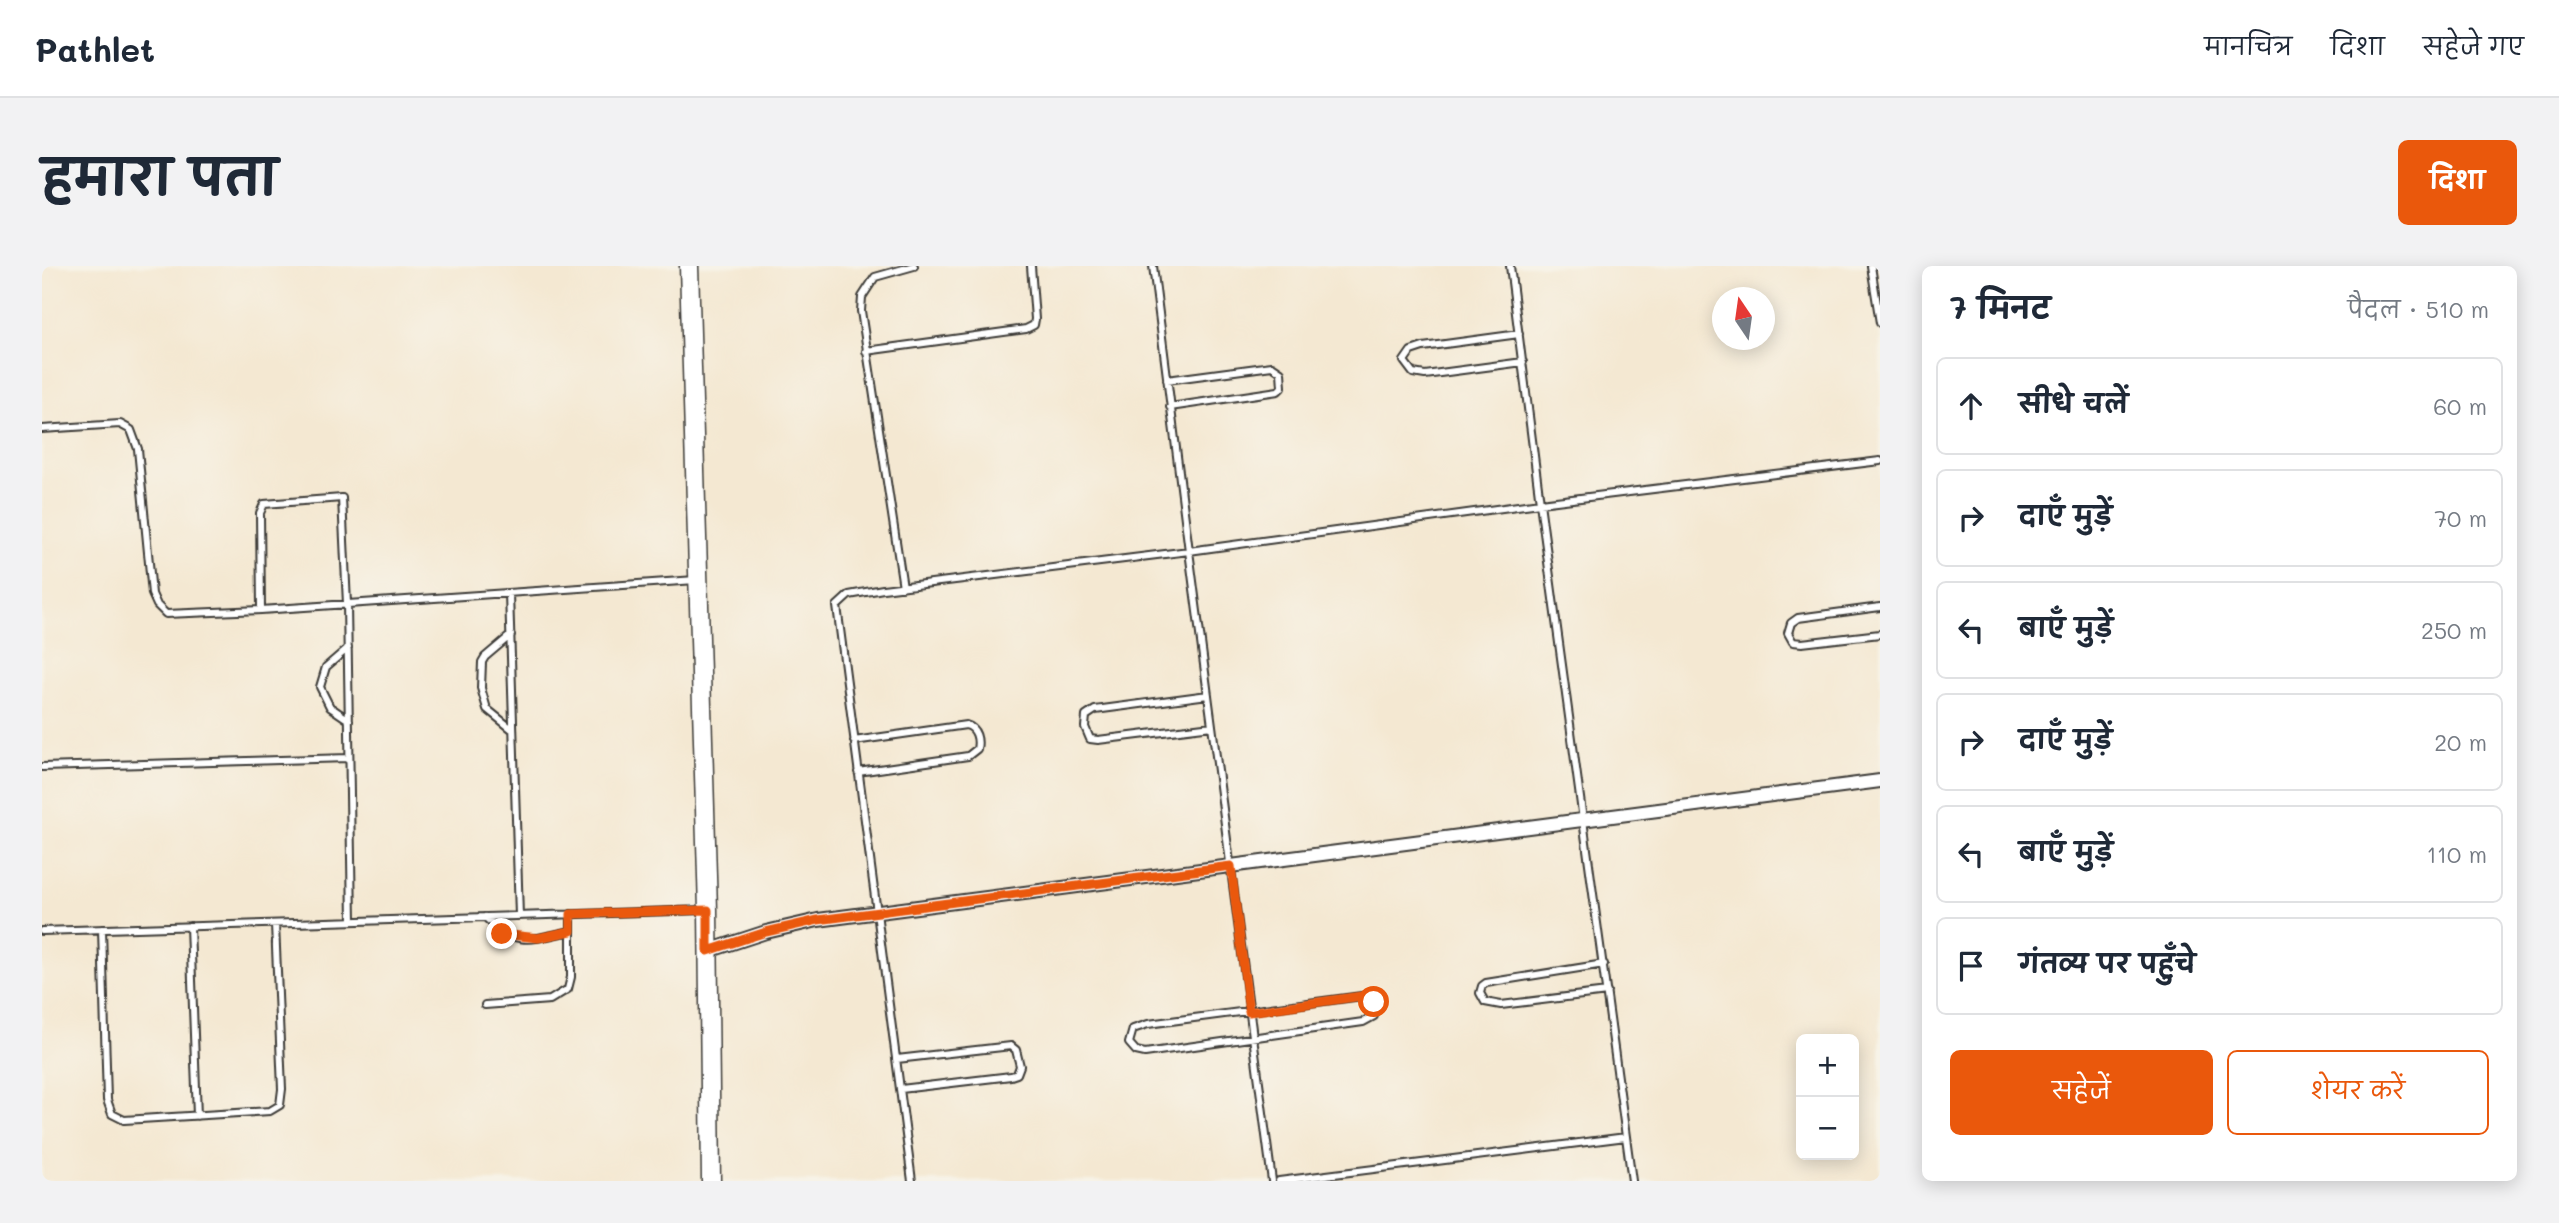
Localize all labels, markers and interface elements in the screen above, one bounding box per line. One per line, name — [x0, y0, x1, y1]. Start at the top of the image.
text: Pathlet — [35, 27, 155, 70]
text: मानचित्र — [2204, 30, 2292, 61]
text: दिशा — [2330, 30, 2385, 61]
text: सहेजे गए — [2423, 30, 2524, 61]
button: दिशा — [2398, 140, 2517, 225]
text: हमारा पता — [42, 144, 277, 207]
north arrow — [1712, 287, 1775, 350]
text: 7 मिनट — [1950, 287, 2050, 327]
text: पैदल · 510 m — [2347, 294, 2489, 324]
text: सीधे चलें — [2019, 386, 2128, 420]
icon: ahead — [1952, 387, 1990, 425]
text: 60 m — [2433, 391, 2487, 421]
text: दाएँ मुड़ें — [2019, 498, 2112, 532]
icon: right — [1952, 499, 1990, 537]
text: 70 m — [2434, 503, 2487, 533]
text: बाएँ मुड़ें — [2019, 610, 2113, 644]
icon: left — [1952, 611, 1990, 649]
text: 250 m — [2421, 615, 2487, 645]
text: दाएँ मुड़ें — [2019, 722, 2112, 756]
icon: right — [1952, 723, 1990, 761]
text: 20 m — [2434, 727, 2487, 757]
text: बाएँ मुड़ें — [2019, 834, 2113, 868]
icon: left — [1952, 835, 1990, 873]
text: 110 m — [2427, 839, 2487, 869]
route end — [486, 918, 517, 949]
text: गंतव्य पर पहुँचे — [2019, 946, 2196, 980]
icon: arrive — [1952, 947, 1990, 985]
route start — [1358, 986, 1389, 1017]
map controls — [1796, 1034, 1859, 1160]
button: + — [1796, 1034, 1859, 1097]
button: सहेजें — [1950, 1050, 2213, 1135]
button: शेयर करें — [2227, 1050, 2489, 1135]
button: − — [1796, 1097, 1859, 1160]

